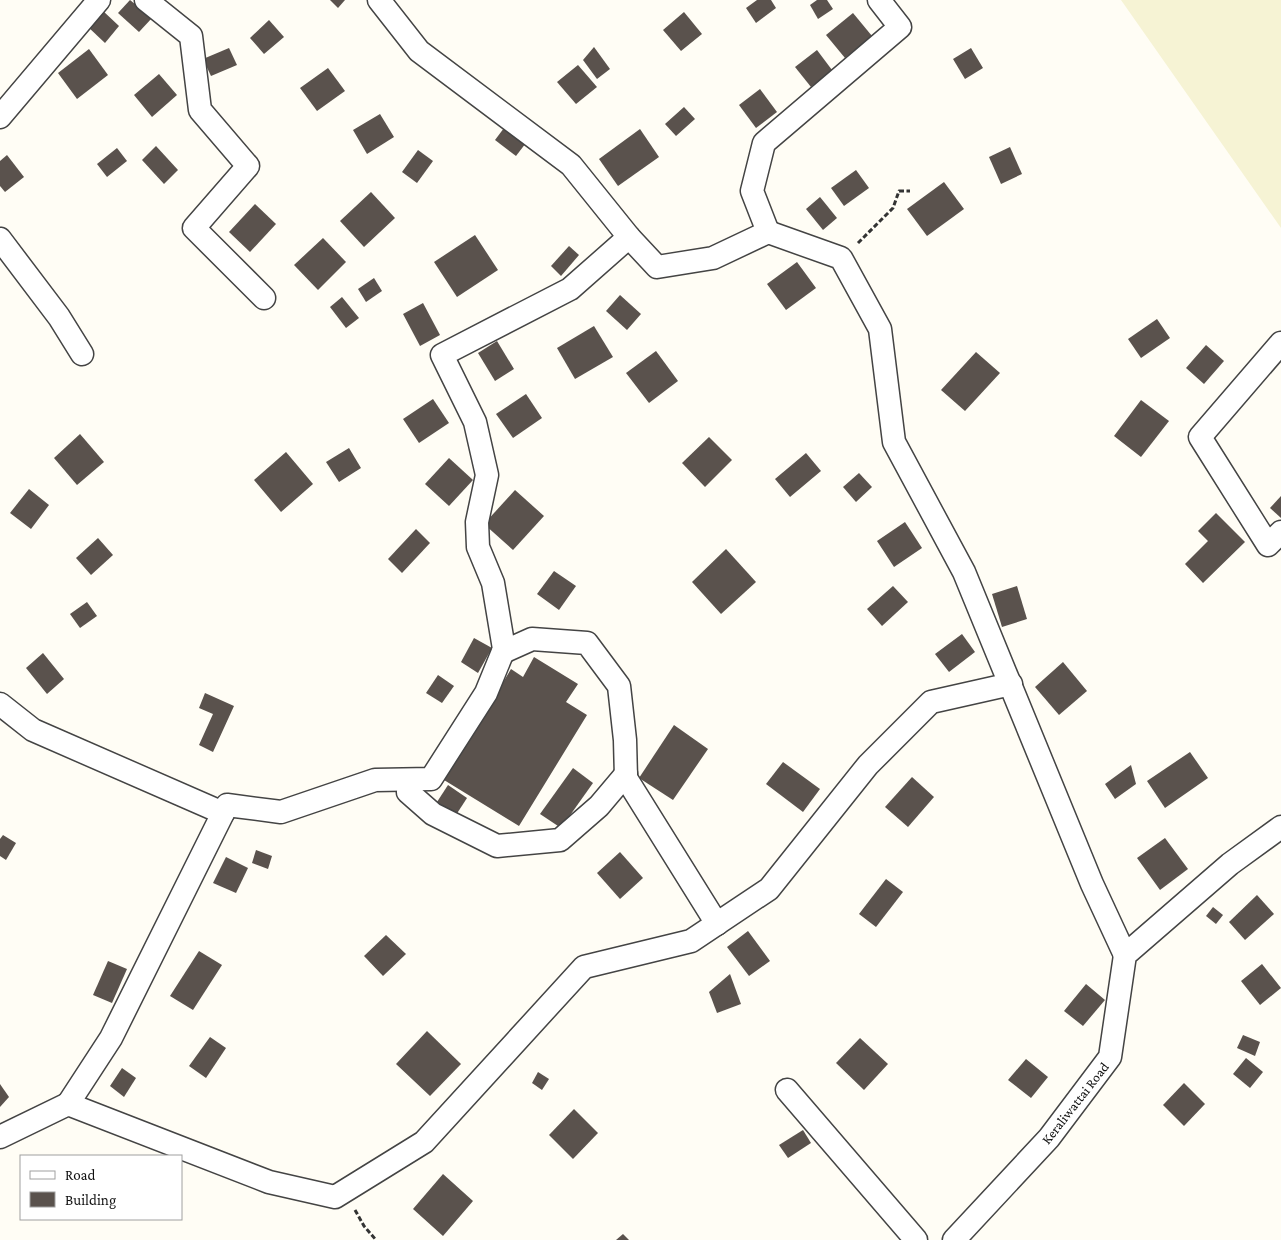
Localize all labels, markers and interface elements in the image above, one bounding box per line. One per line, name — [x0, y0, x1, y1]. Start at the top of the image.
street label: Keraliwattai Road — [1038, 1058, 1112, 1147]
legend — [20, 1155, 182, 1220]
text: Road — [65, 1167, 96, 1183]
text: Building — [65, 1192, 116, 1209]

